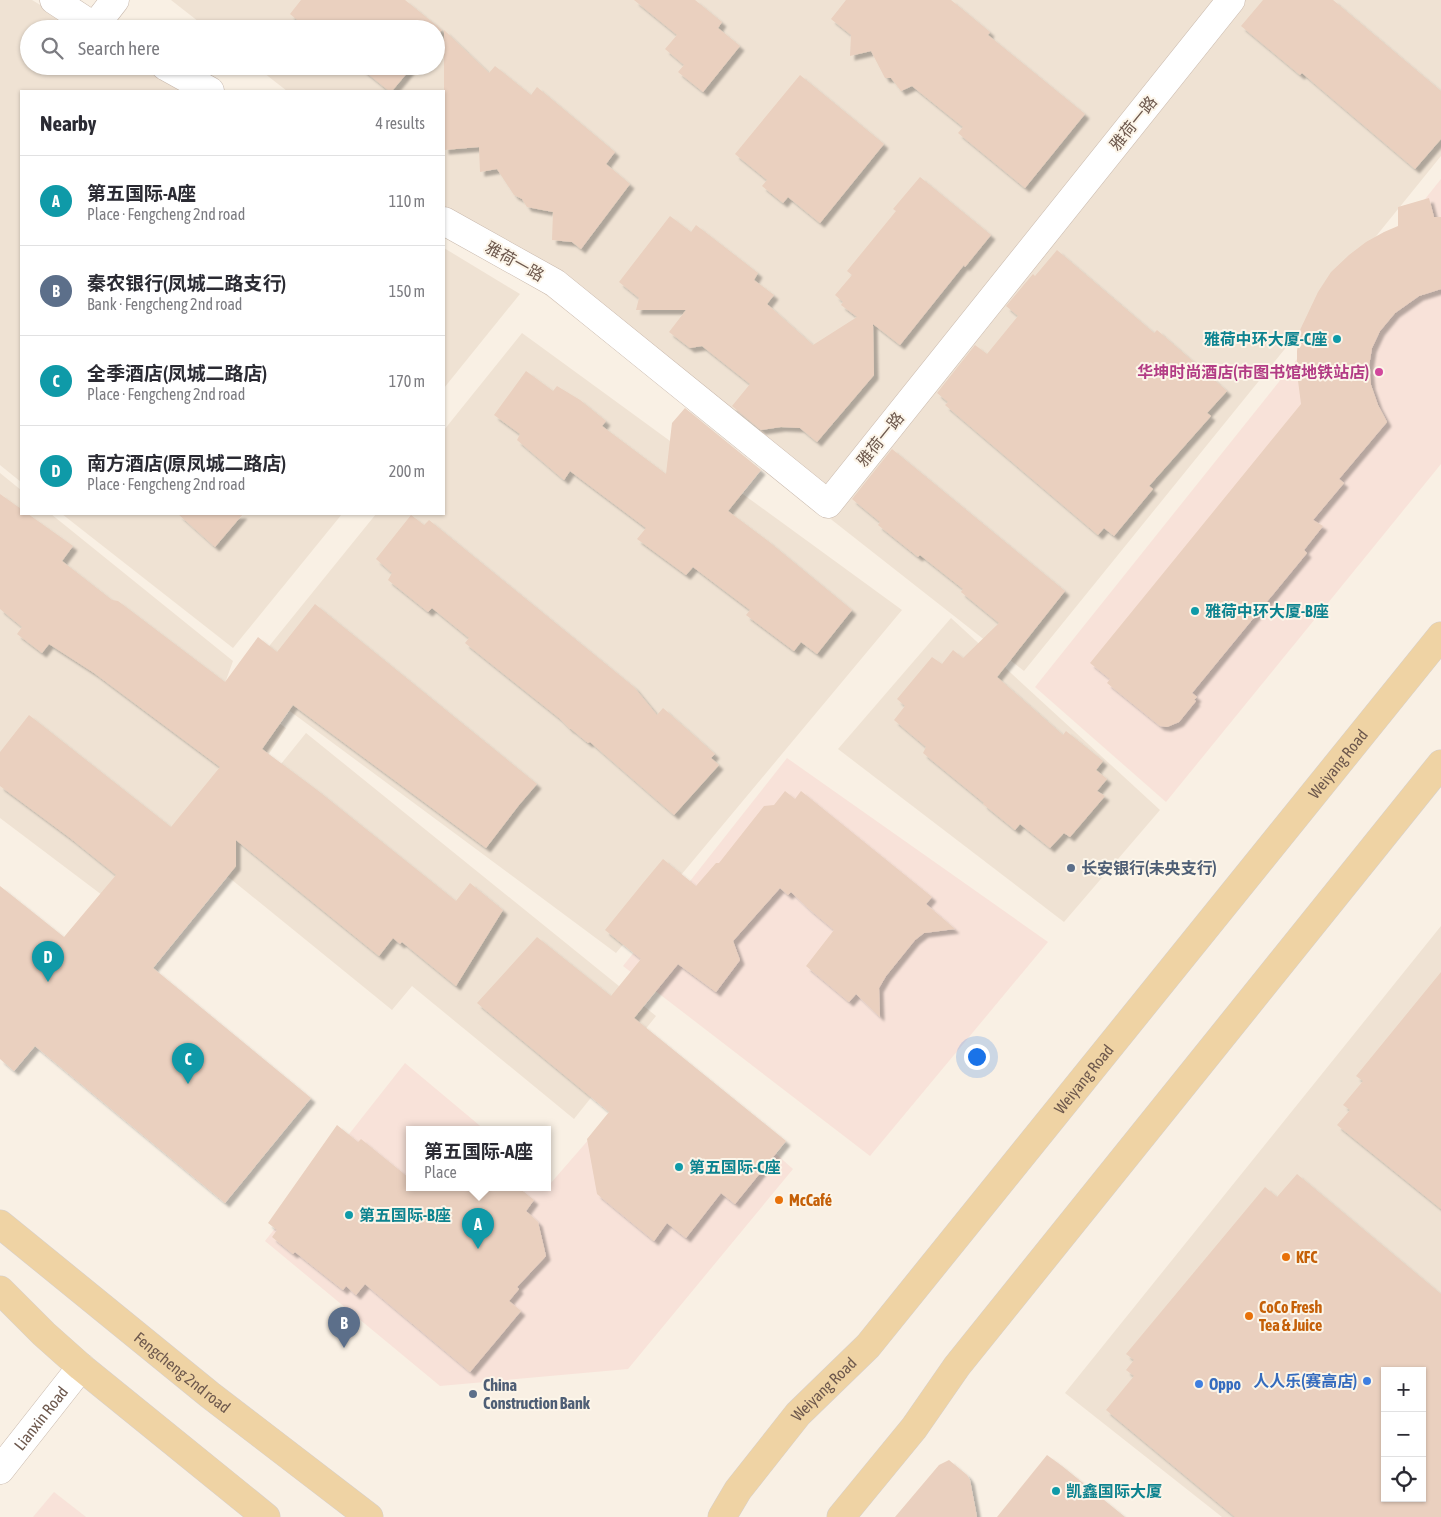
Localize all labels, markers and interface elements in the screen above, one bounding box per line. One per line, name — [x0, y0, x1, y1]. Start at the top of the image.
search box — [20, 20, 445, 75]
icon: search — [38, 34, 66, 62]
text: Search here — [78, 37, 160, 59]
street label: 雅荷一路 — [1106, 92, 1160, 154]
text: Nearby — [40, 111, 96, 135]
text: 4 results — [375, 114, 425, 132]
text: 第五国际-A座 — [87, 182, 196, 204]
text: A — [52, 192, 60, 210]
text: 110 m — [389, 192, 425, 210]
text: Place · Fengcheng 2nd road — [87, 205, 245, 223]
street label: 雅荷一路 — [483, 238, 547, 284]
text: 秦农银行(凤城二路支行) — [87, 272, 286, 294]
text: B — [52, 282, 60, 300]
text: 150 m — [389, 282, 425, 300]
text: Bank · Fengcheng 2nd road — [87, 295, 242, 313]
place label: 雅荷中环大厦-C座 — [1204, 330, 1327, 348]
marker: 雅荷中环大厦-C座 — [1331, 333, 1343, 345]
text: 全季酒店(凤城二路店) — [87, 362, 267, 384]
place label: 华坤时尚酒店(市图书馆地铁站店) — [1137, 363, 1369, 381]
marker: 华坤时尚酒店(市图书馆地铁站店) — [1373, 366, 1385, 378]
text: C — [52, 372, 60, 390]
text: 170 m — [389, 372, 425, 390]
text: Place · Fengcheng 2nd road — [87, 385, 245, 403]
street label: 雅荷一路 — [853, 408, 907, 470]
text: 南方酒店(原凤城二路店) — [87, 452, 286, 474]
text: D — [52, 462, 60, 480]
text: 200 m — [389, 462, 425, 480]
text: Place · Fengcheng 2nd road — [87, 475, 245, 493]
place label: 雅荷中环大厦-B座 — [1205, 602, 1329, 620]
marker: 雅荷中环大厦-B座 — [1189, 605, 1201, 617]
street label: Weiyang Road — [1305, 726, 1371, 802]
place label: 长安银行(未央支行) — [1081, 859, 1217, 877]
marker: 长安银行(未央支行) — [1065, 862, 1077, 874]
pin: D — [32, 941, 64, 982]
street label: Weiyang Road — [1050, 1041, 1117, 1117]
pin: C — [172, 1043, 204, 1084]
your location — [964, 1044, 990, 1070]
popup — [406, 1126, 551, 1191]
text: 第五国际-A座 — [424, 1140, 533, 1162]
place label: 第五国际-C座 — [689, 1158, 780, 1176]
marker: 第五国际-C座 — [673, 1161, 685, 1173]
text: Place — [424, 1163, 457, 1181]
place label: McCafé — [789, 1191, 832, 1209]
marker: McCafé — [773, 1194, 785, 1206]
place label: 第五国际-B座 — [359, 1206, 451, 1224]
pin: A — [462, 1208, 494, 1249]
marker: 第五国际-B座 — [343, 1209, 355, 1221]
place label: KFC — [1296, 1248, 1318, 1266]
marker: KFC — [1280, 1251, 1292, 1263]
place label: CoCo Fresh Tea & Juice — [1259, 1298, 1322, 1334]
pin: B — [328, 1307, 360, 1348]
marker: CoCo Fresh Tea & Juice — [1243, 1310, 1255, 1322]
street label: Fengcheng 2nd road — [131, 1328, 234, 1416]
street label: Weiyang Road — [787, 1354, 860, 1424]
map controls — [1381, 1367, 1426, 1502]
button: + — [1381, 1367, 1426, 1412]
place label: 人人乐(赛高店) — [1253, 1372, 1357, 1390]
place label: Oppo — [1209, 1375, 1242, 1393]
marker: 人人乐(赛高店) — [1361, 1375, 1373, 1387]
place label: China Construction Bank — [483, 1376, 591, 1412]
marker: Oppo — [1193, 1378, 1205, 1390]
street label: Lianxin Road — [10, 1383, 71, 1453]
marker: China Construction Bank — [467, 1388, 479, 1400]
button: − — [1381, 1412, 1426, 1457]
button: locate — [1381, 1457, 1426, 1502]
place label: 凯鑫国际大厦 — [1066, 1482, 1162, 1500]
marker: 凯鑫国际大厦 — [1050, 1485, 1062, 1497]

